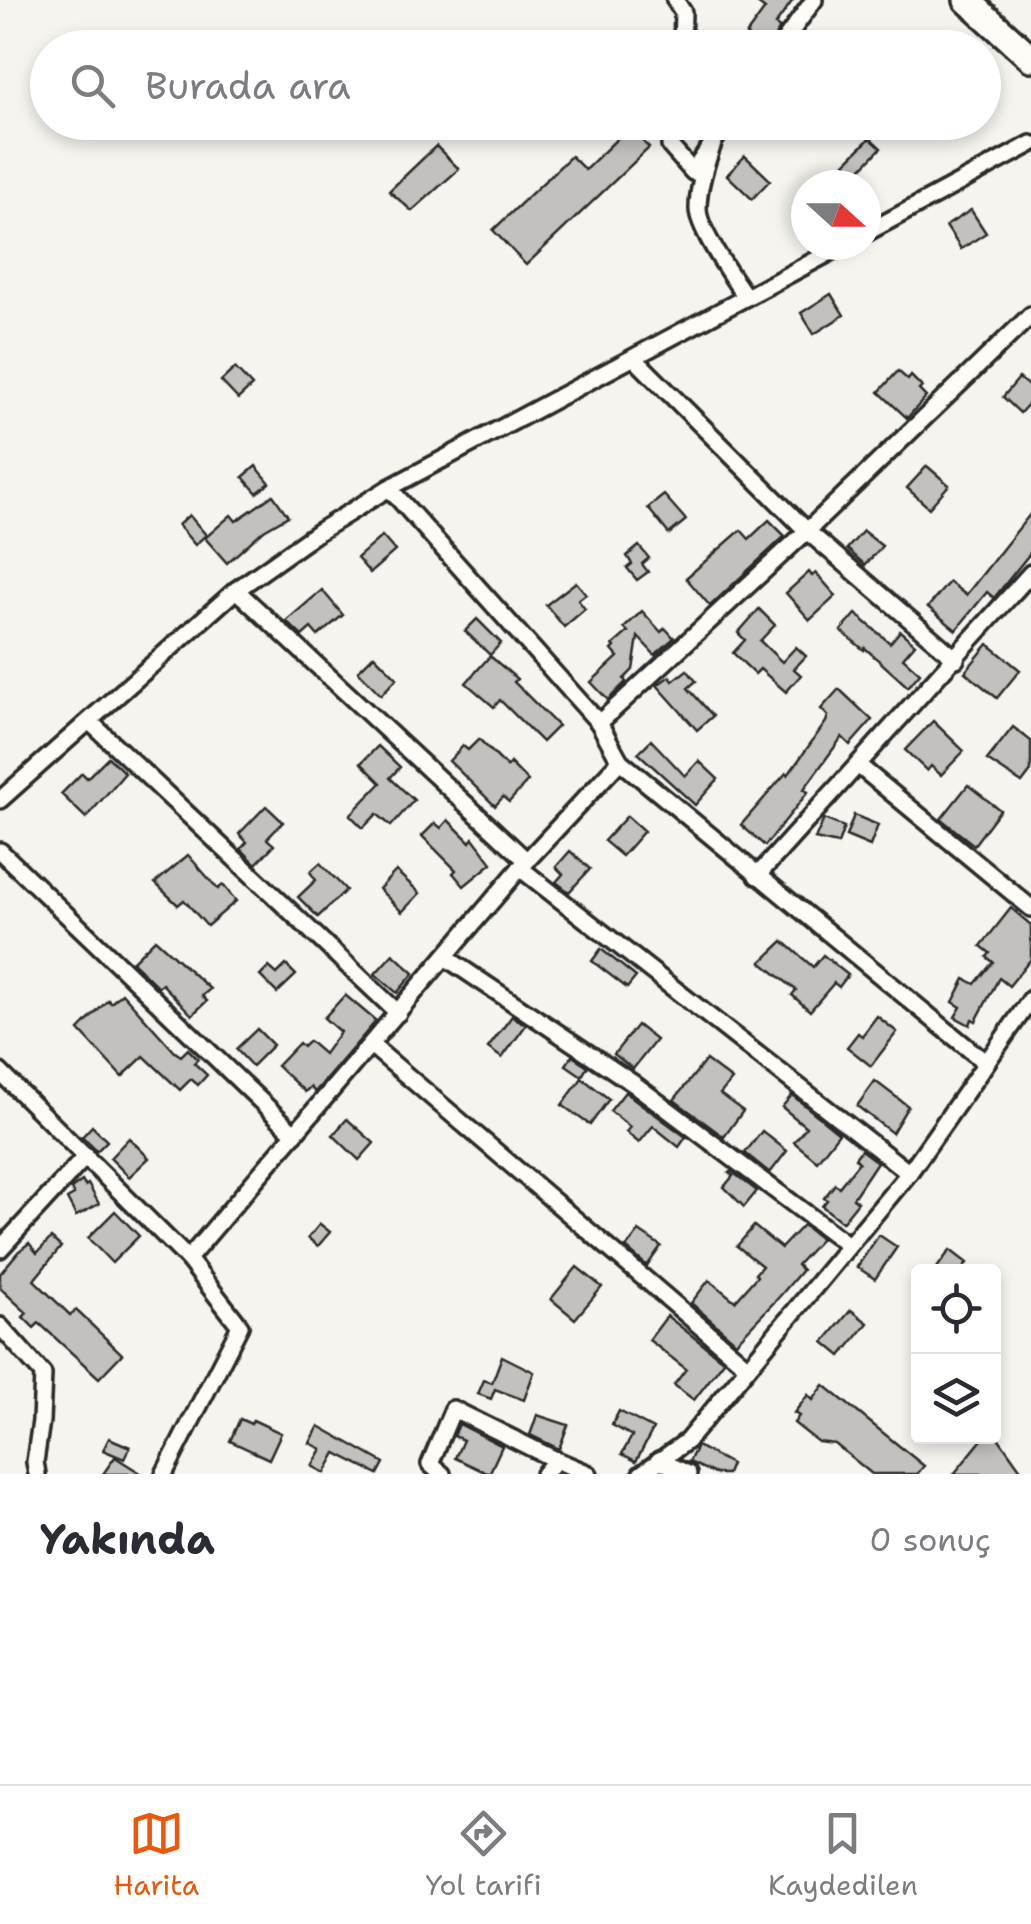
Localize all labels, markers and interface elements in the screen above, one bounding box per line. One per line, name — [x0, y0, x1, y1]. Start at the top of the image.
search box — [30, 30, 1001, 140]
icon: search — [65, 58, 120, 113]
text: Burada ara — [145, 60, 351, 111]
north arrow — [791, 170, 881, 260]
map controls — [911, 1264, 1001, 1444]
button: locate — [911, 1264, 1001, 1354]
button: layers — [911, 1354, 1001, 1444]
text: Yakında — [40, 1511, 215, 1567]
text: 0 sonuç — [869, 1518, 991, 1561]
tab: Harita — [113, 1806, 199, 1904]
tab: Yol tarifi — [426, 1806, 542, 1904]
tab: Kaydedilen — [768, 1806, 918, 1904]

